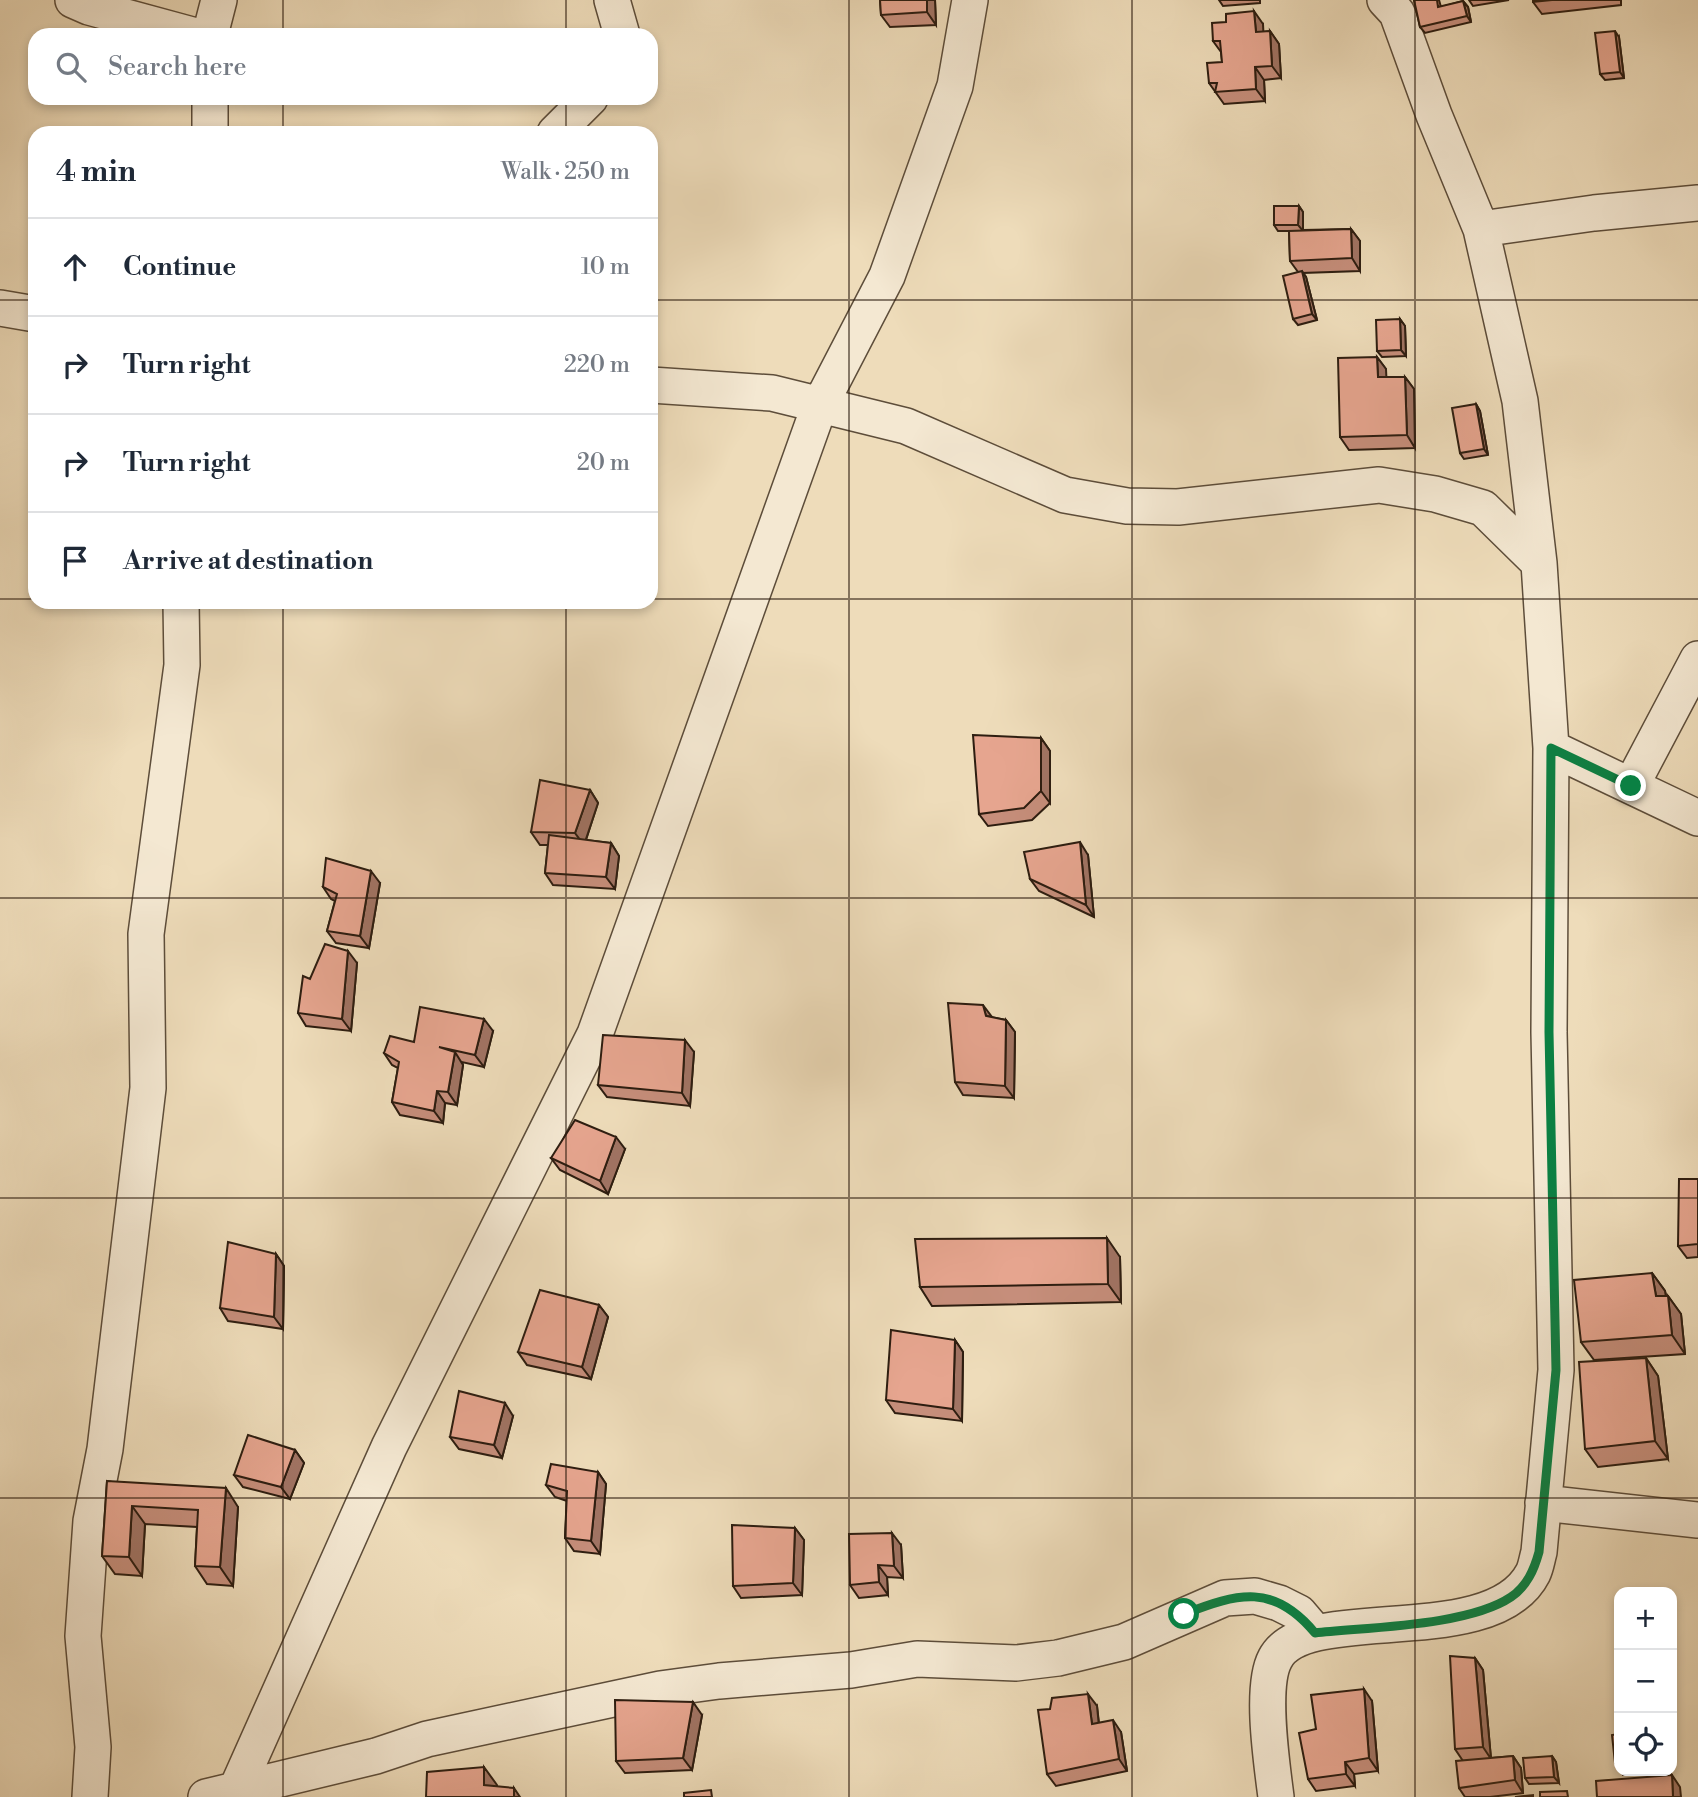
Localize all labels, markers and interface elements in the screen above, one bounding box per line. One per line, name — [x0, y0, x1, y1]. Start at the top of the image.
search box — [28, 28, 658, 105]
icon: search — [52, 48, 90, 86]
text: Search here — [108, 51, 247, 83]
text: 4 min — [56, 153, 136, 191]
text: Walk · 250 m — [501, 158, 630, 186]
icon: ahead — [56, 248, 94, 286]
text: Continue — [123, 251, 236, 283]
text: 10 m — [581, 253, 630, 281]
icon: right — [56, 346, 94, 384]
text: Turn right — [123, 349, 251, 381]
text: 220 m — [564, 351, 630, 379]
icon: right — [56, 444, 94, 482]
text: Turn right — [123, 447, 251, 479]
text: 20 m — [577, 449, 630, 477]
icon: arrive — [56, 542, 94, 580]
text: Arrive at destination — [123, 545, 373, 577]
route end — [1615, 770, 1646, 801]
map controls — [1614, 1587, 1677, 1776]
button: + — [1614, 1587, 1677, 1650]
route start — [1168, 1598, 1199, 1629]
button: − — [1614, 1650, 1677, 1713]
button: locate — [1614, 1713, 1677, 1776]

